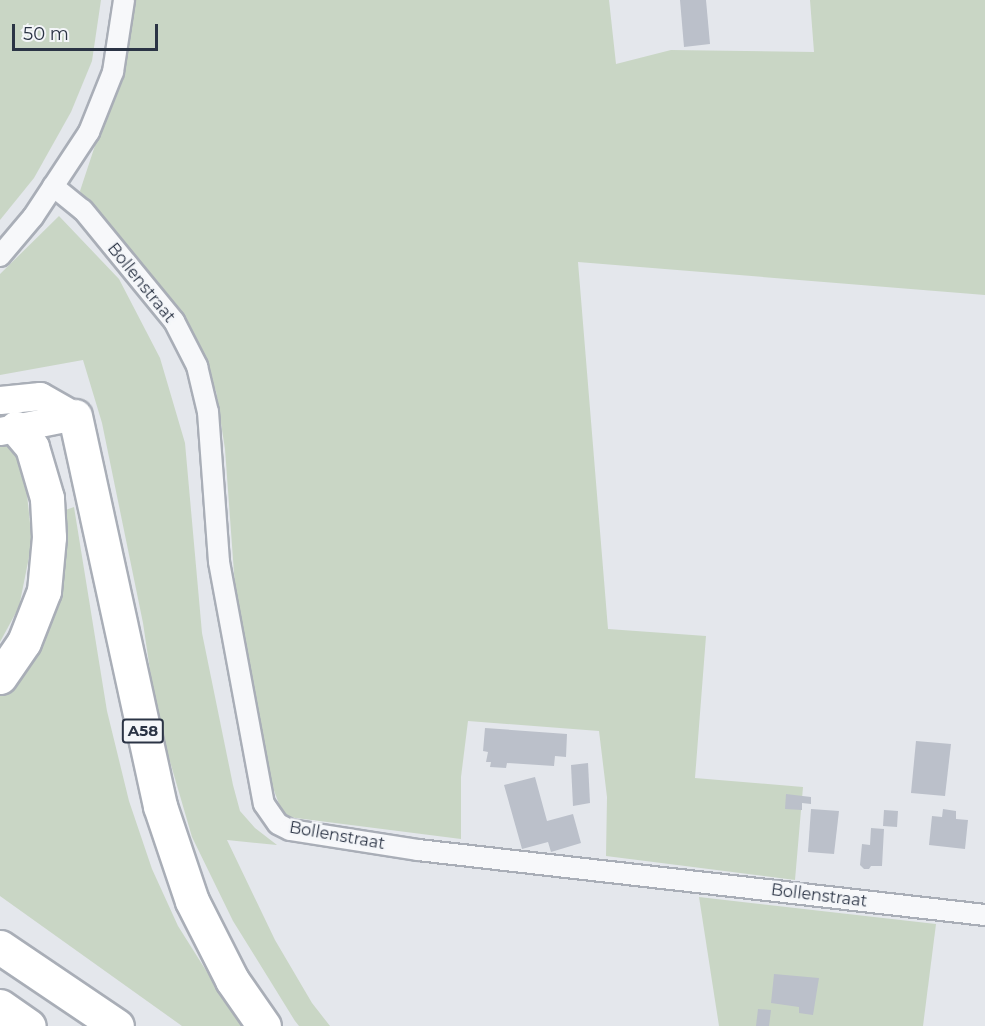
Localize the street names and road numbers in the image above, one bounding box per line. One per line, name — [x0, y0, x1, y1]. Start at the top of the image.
street label: Bollenstraat — [103, 239, 179, 327]
road number: A58 — [120, 719, 166, 743]
street label: Bollenstraat — [288, 818, 386, 854]
street label: Bollenstraat — [770, 881, 868, 911]

